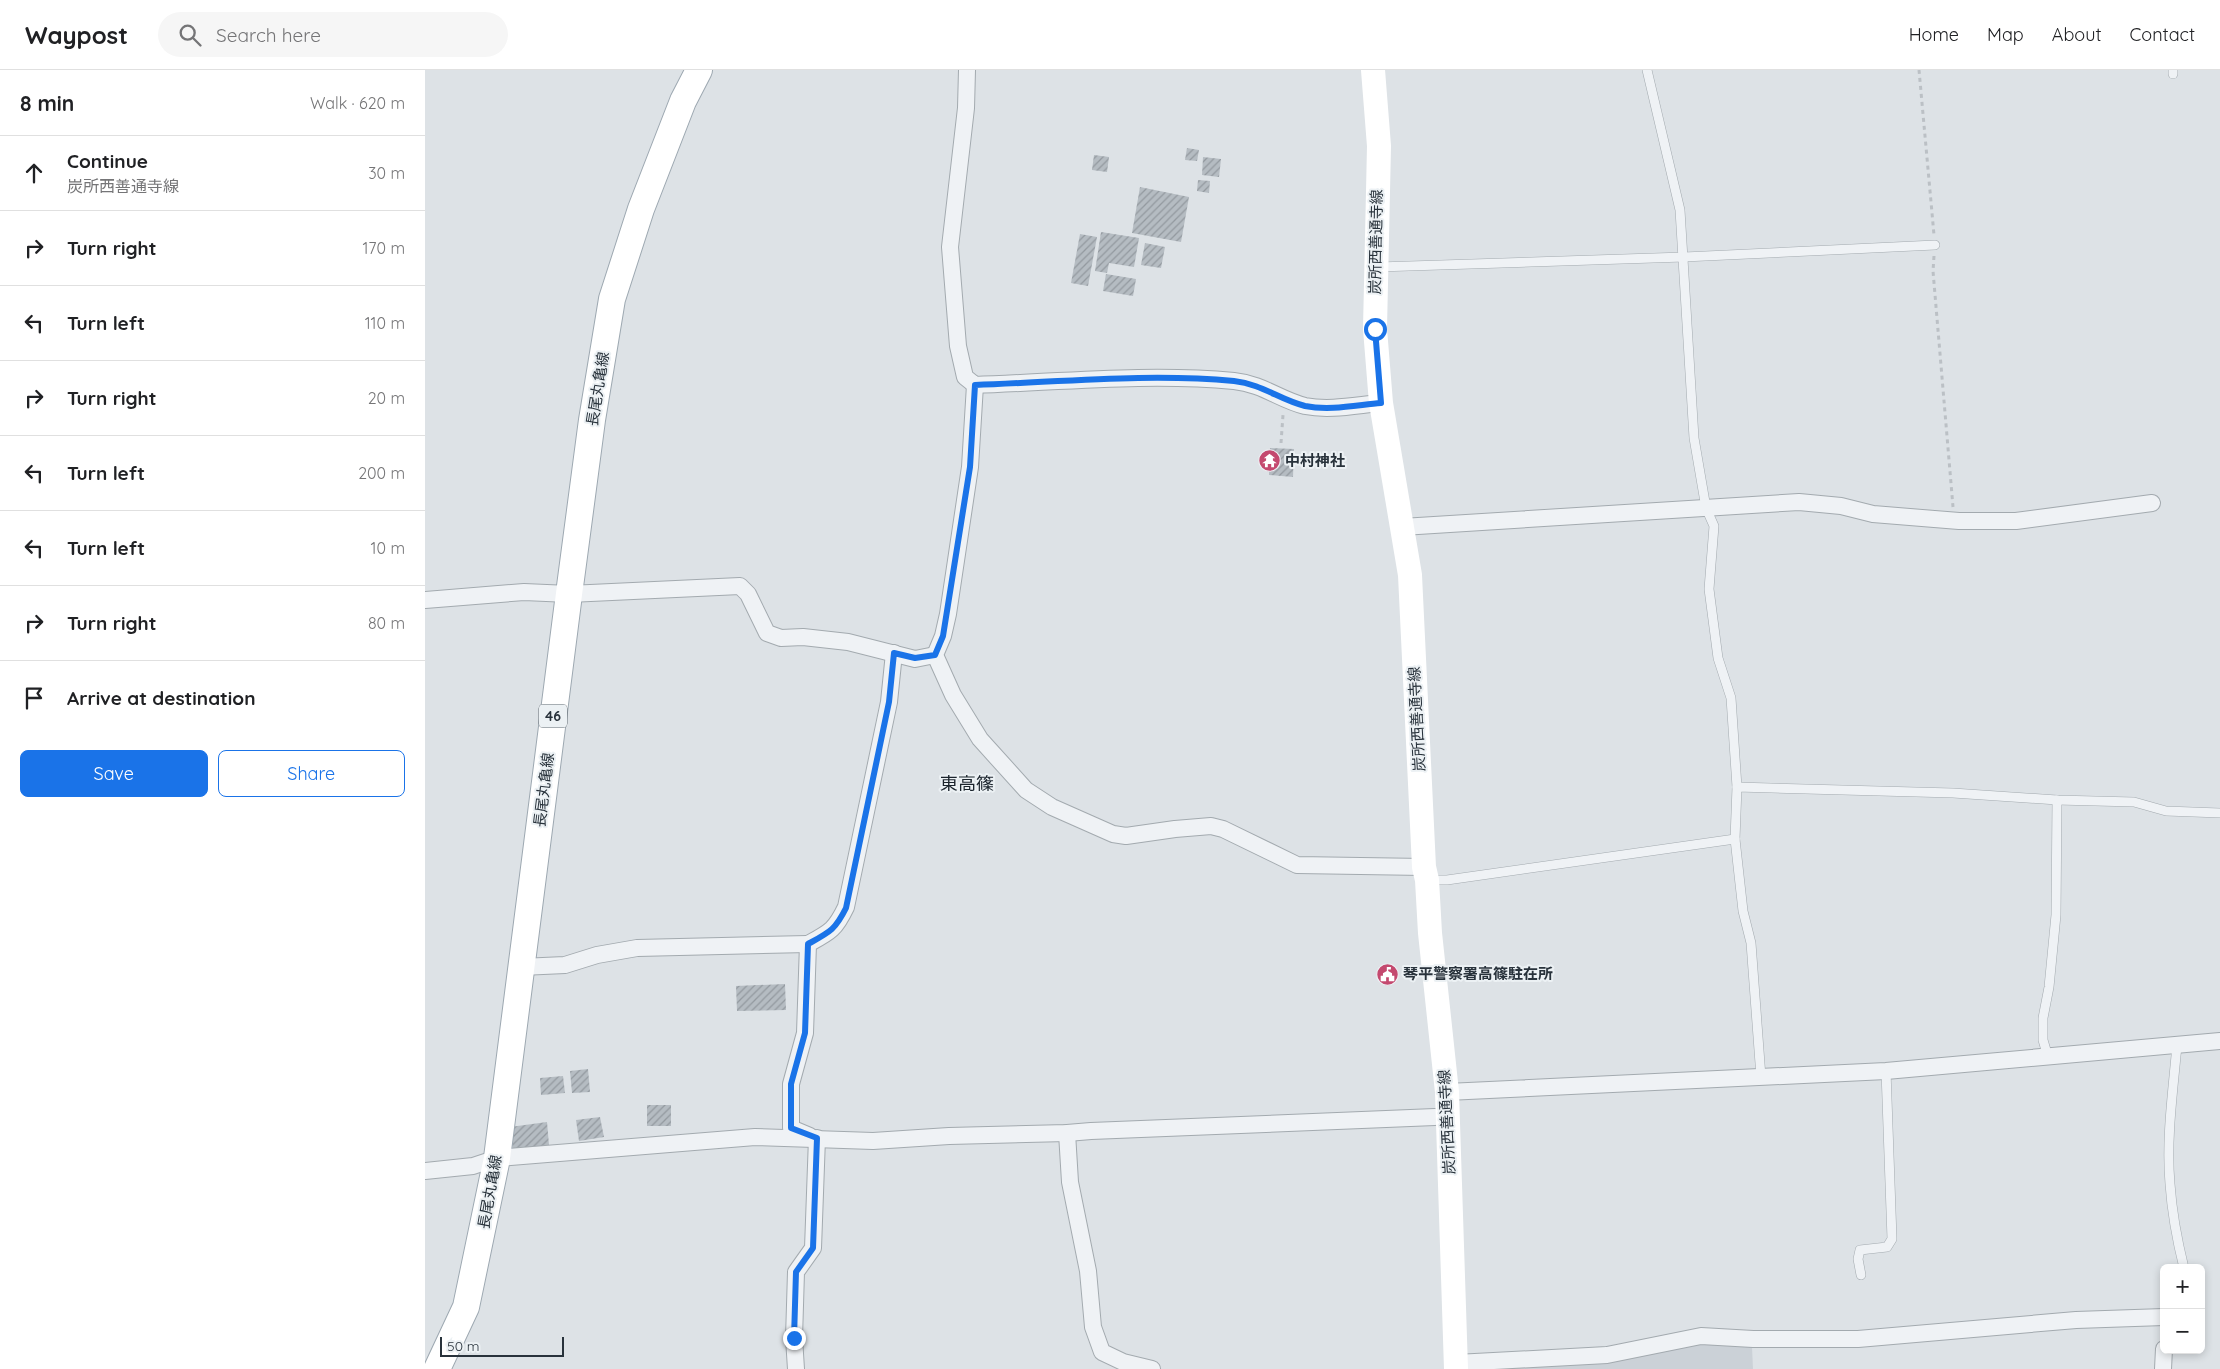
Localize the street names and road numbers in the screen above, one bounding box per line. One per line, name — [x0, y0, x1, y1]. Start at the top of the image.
street label: 炭所西善通寺線 — [1365, 189, 1386, 295]
street label: 長尾丸亀線 — [582, 350, 613, 427]
street label: 炭所西善通寺線 — [1404, 666, 1429, 772]
road number: 46 — [539, 704, 567, 728]
street label: 長尾丸亀線 — [530, 752, 558, 828]
street label: 炭所西善通寺線 — [1434, 1069, 1459, 1175]
street label: 長尾丸亀線 — [474, 1153, 505, 1231]

